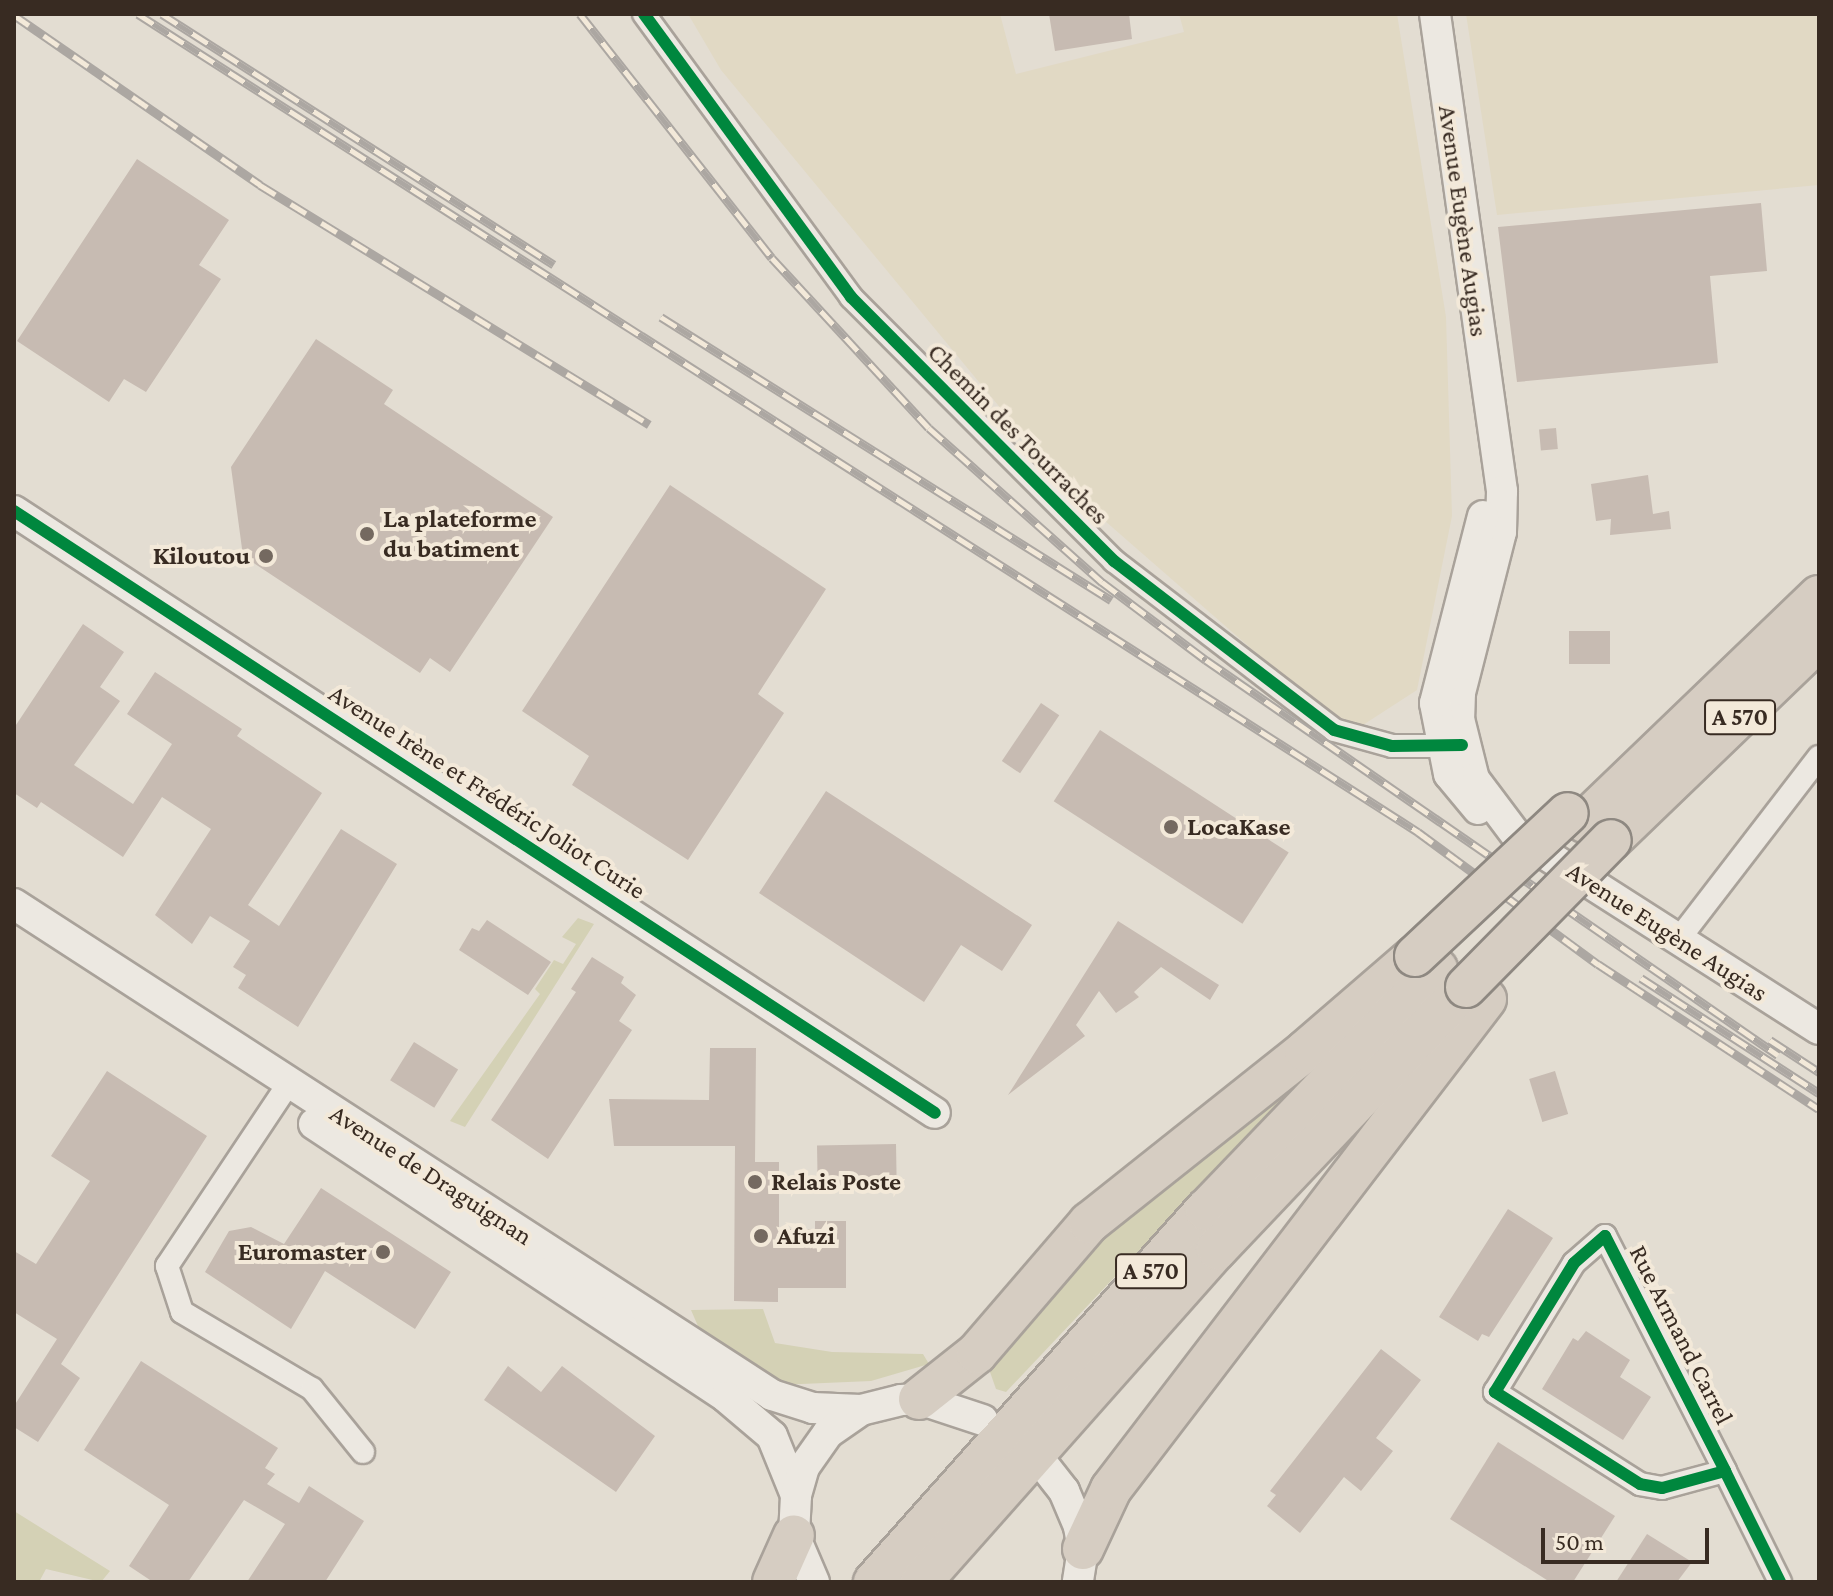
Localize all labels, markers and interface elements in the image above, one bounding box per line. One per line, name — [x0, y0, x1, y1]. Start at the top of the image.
street label: Avenue Eugène Augias — [1431, 103, 1495, 339]
street label: Chemin des Tourraches — [921, 337, 1115, 531]
place label: La plateforme du batiment — [383, 503, 537, 564]
marker: La plateforme du batiment — [358, 525, 376, 543]
place label: Kiloutou — [153, 540, 250, 572]
marker: Kiloutou — [257, 547, 275, 565]
street label: Avenue Irène et Frédéric Joliot Curie — [323, 678, 651, 906]
road number: A 570 — [1704, 697, 1776, 737]
place label: LocaKase — [1187, 811, 1291, 843]
marker: LocaKase — [1162, 818, 1180, 836]
street label: Avenue Eugène Augias — [1561, 855, 1773, 1009]
street label: Avenue de Draguignan — [324, 1098, 538, 1252]
place label: Relais Poste — [771, 1166, 901, 1198]
marker: Relais Poste — [746, 1173, 764, 1191]
place label: Afuzi — [777, 1220, 835, 1252]
marker: Afuzi — [752, 1227, 770, 1245]
place label: Euromaster — [238, 1236, 367, 1268]
street label: Rue Armand Carrel — [1622, 1240, 1740, 1430]
marker: Euromaster — [374, 1243, 392, 1261]
road number: A 570 — [1115, 1251, 1187, 1291]
scale bar — [1545, 1512, 1713, 1562]
text: 50 m — [1555, 1528, 1604, 1555]

